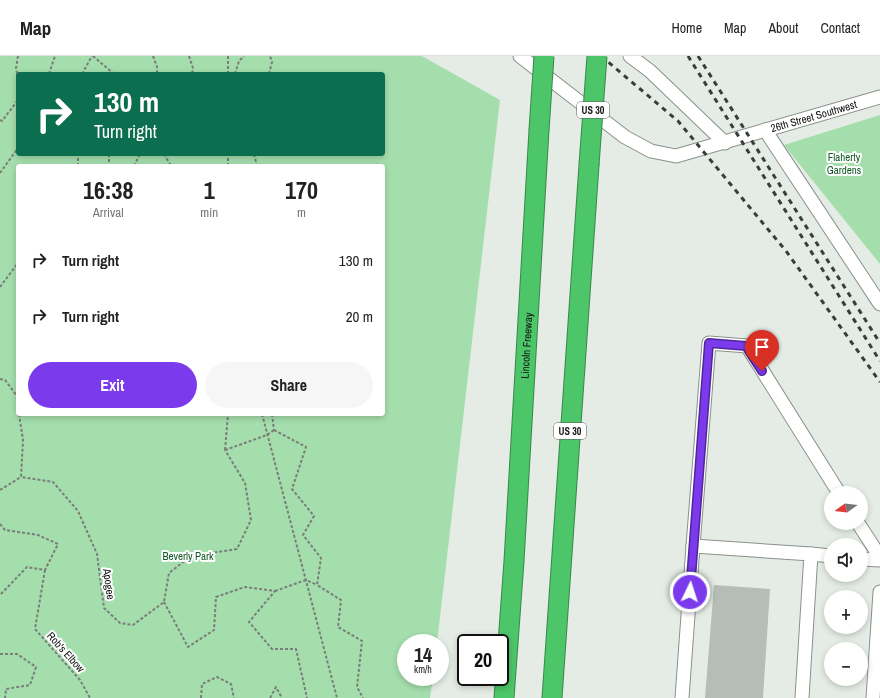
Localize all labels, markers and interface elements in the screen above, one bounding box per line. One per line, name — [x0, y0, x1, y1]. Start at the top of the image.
text: Map — [20, 15, 51, 41]
text: Home — [671, 19, 702, 37]
text: Map — [724, 19, 746, 37]
text: About — [768, 19, 798, 37]
text: Contact — [820, 19, 860, 37]
text: 130 m — [94, 83, 159, 121]
icon: right — [28, 88, 80, 140]
street label: 26th Street Southwest — [769, 97, 859, 135]
road number: US 30 — [577, 102, 609, 118]
text: Turn right — [94, 119, 157, 144]
park label: Flaherty Gardens — [827, 150, 862, 177]
text: 16:38 — [83, 174, 133, 206]
text: 1 — [204, 174, 215, 206]
text: 170 — [285, 174, 318, 206]
text: Arrival — [93, 204, 124, 221]
text: min — [200, 204, 218, 221]
text: m — [297, 204, 306, 221]
icon: right — [28, 249, 50, 271]
text: Turn right — [62, 250, 119, 271]
text: 130 m — [339, 250, 373, 271]
icon: right — [28, 305, 50, 327]
text: Turn right — [62, 306, 119, 327]
text: 20 m — [346, 306, 373, 327]
street label: Lincoln Freeway — [518, 312, 535, 379]
pin — [745, 330, 779, 371]
icon: arrive — [751, 336, 773, 358]
button: Exit — [28, 362, 197, 408]
button: Share — [205, 362, 373, 408]
road number: US 30 — [554, 423, 586, 439]
north arrow — [824, 486, 868, 530]
map controls — [824, 486, 868, 686]
button: sound — [824, 538, 868, 582]
park label: Beverly Park — [162, 549, 214, 563]
street label: Apogee — [100, 567, 118, 600]
position arrow — [669, 571, 711, 613]
button: + — [824, 590, 868, 634]
street label: Rob's Elbow — [44, 629, 88, 676]
speed limit sign: 20 — [457, 634, 509, 686]
text: 14 — [414, 641, 432, 668]
button: − — [824, 642, 868, 686]
text: km/h — [414, 663, 432, 676]

